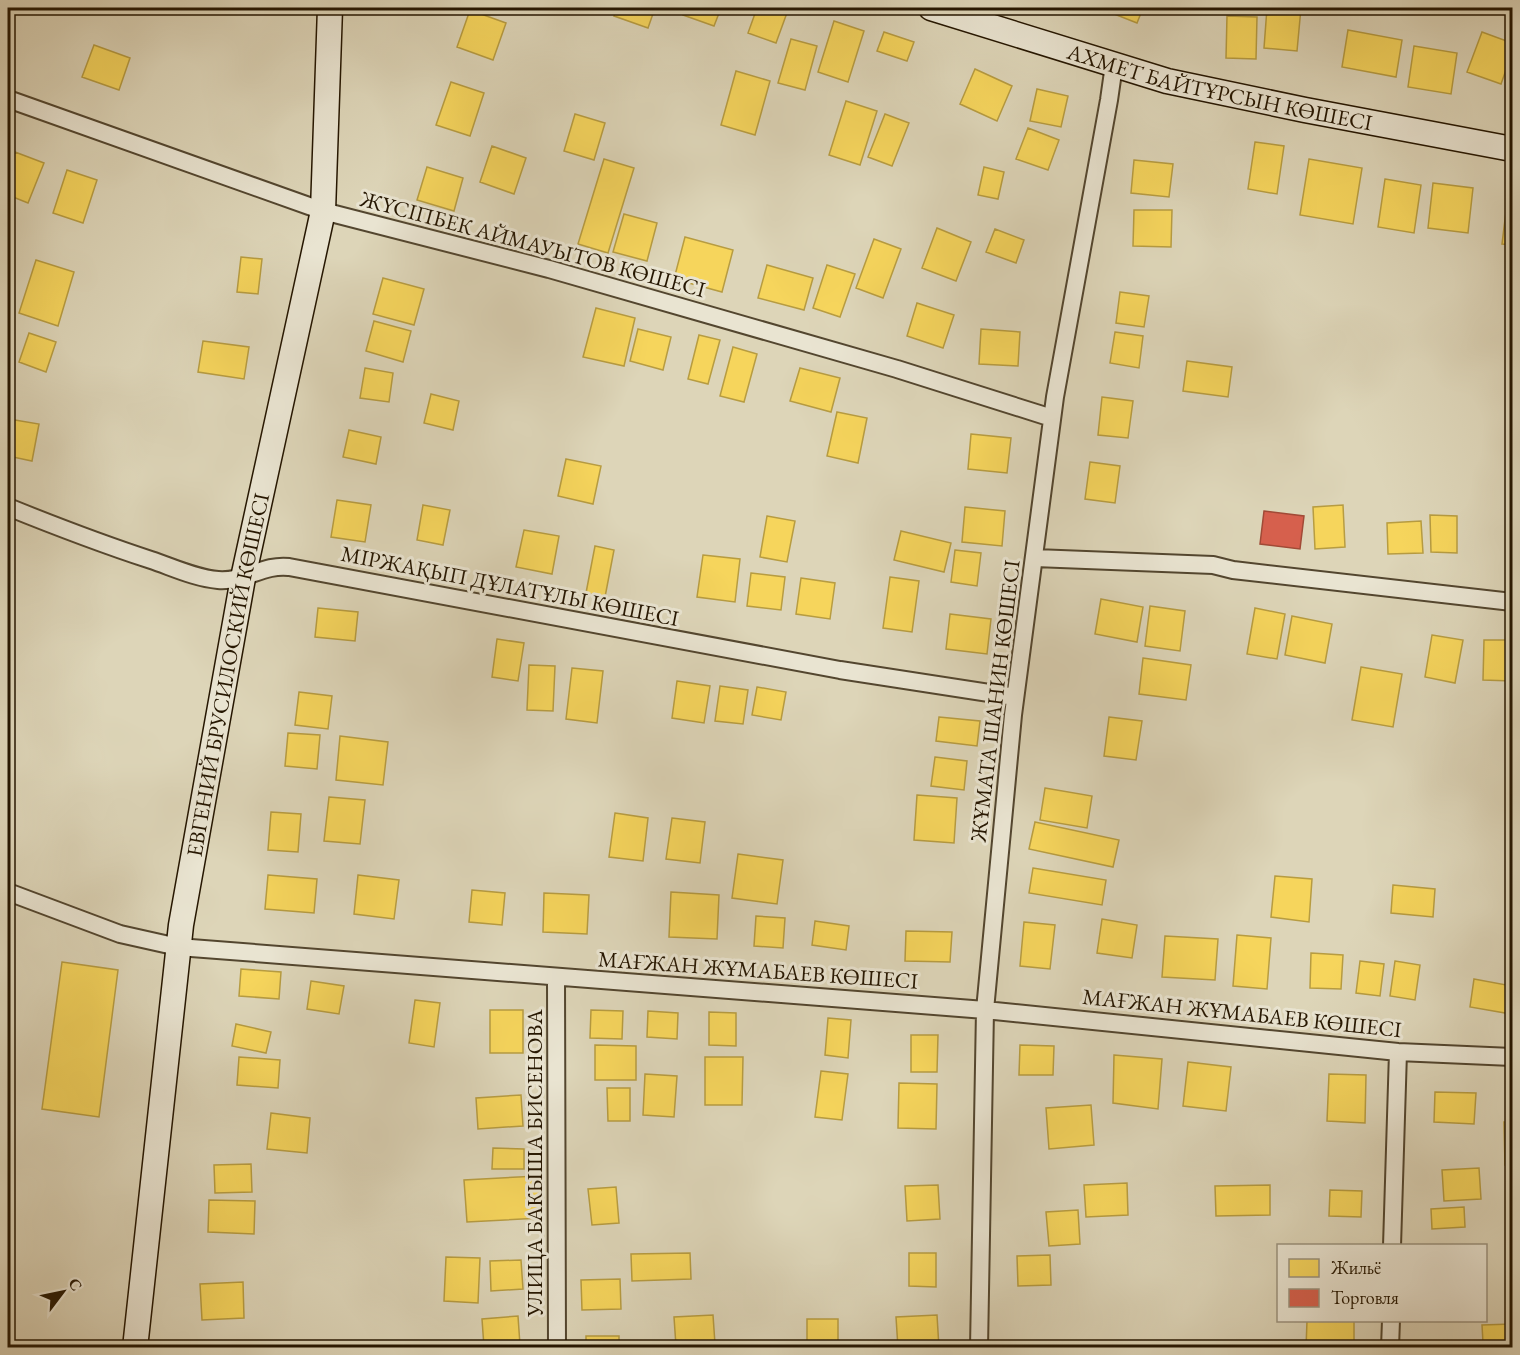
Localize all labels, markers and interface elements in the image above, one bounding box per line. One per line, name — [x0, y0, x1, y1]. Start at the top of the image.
street label: АХМЕТ БАЙТҰРСЫН КӨШЕСІ — [1063, 36, 1375, 137]
street label: ЖҮСІПБЕК АЙМАУЫТОВ КӨШЕСІ — [356, 184, 709, 304]
street label: ЕВГЕНИЙ БРУСИЛОСКИЙ КӨШЕСІ — [179, 490, 276, 859]
street label: МІРЖАҚЫП ДҰЛАТҰЛЫ КӨШЕСІ — [339, 539, 682, 633]
street label: ЖҰМАТА ШАНИН КӨШЕСІ — [963, 558, 1027, 845]
street label: МАҒЖАН ЖҰМАБАЕВ КӨШЕСІ — [597, 944, 919, 996]
street label: МАҒЖАН ЖҰМАБАЕВ КӨШЕСІ — [1081, 982, 1403, 1044]
street label: УЛИЦА БАКЫША БИСЕНОВА — [520, 1008, 549, 1318]
legend — [1277, 1244, 1487, 1322]
text: Жильё — [1330, 1256, 1381, 1279]
north arrow — [33, 1262, 93, 1322]
text: С — [63, 1274, 87, 1295]
text: Торговля — [1331, 1286, 1399, 1309]

